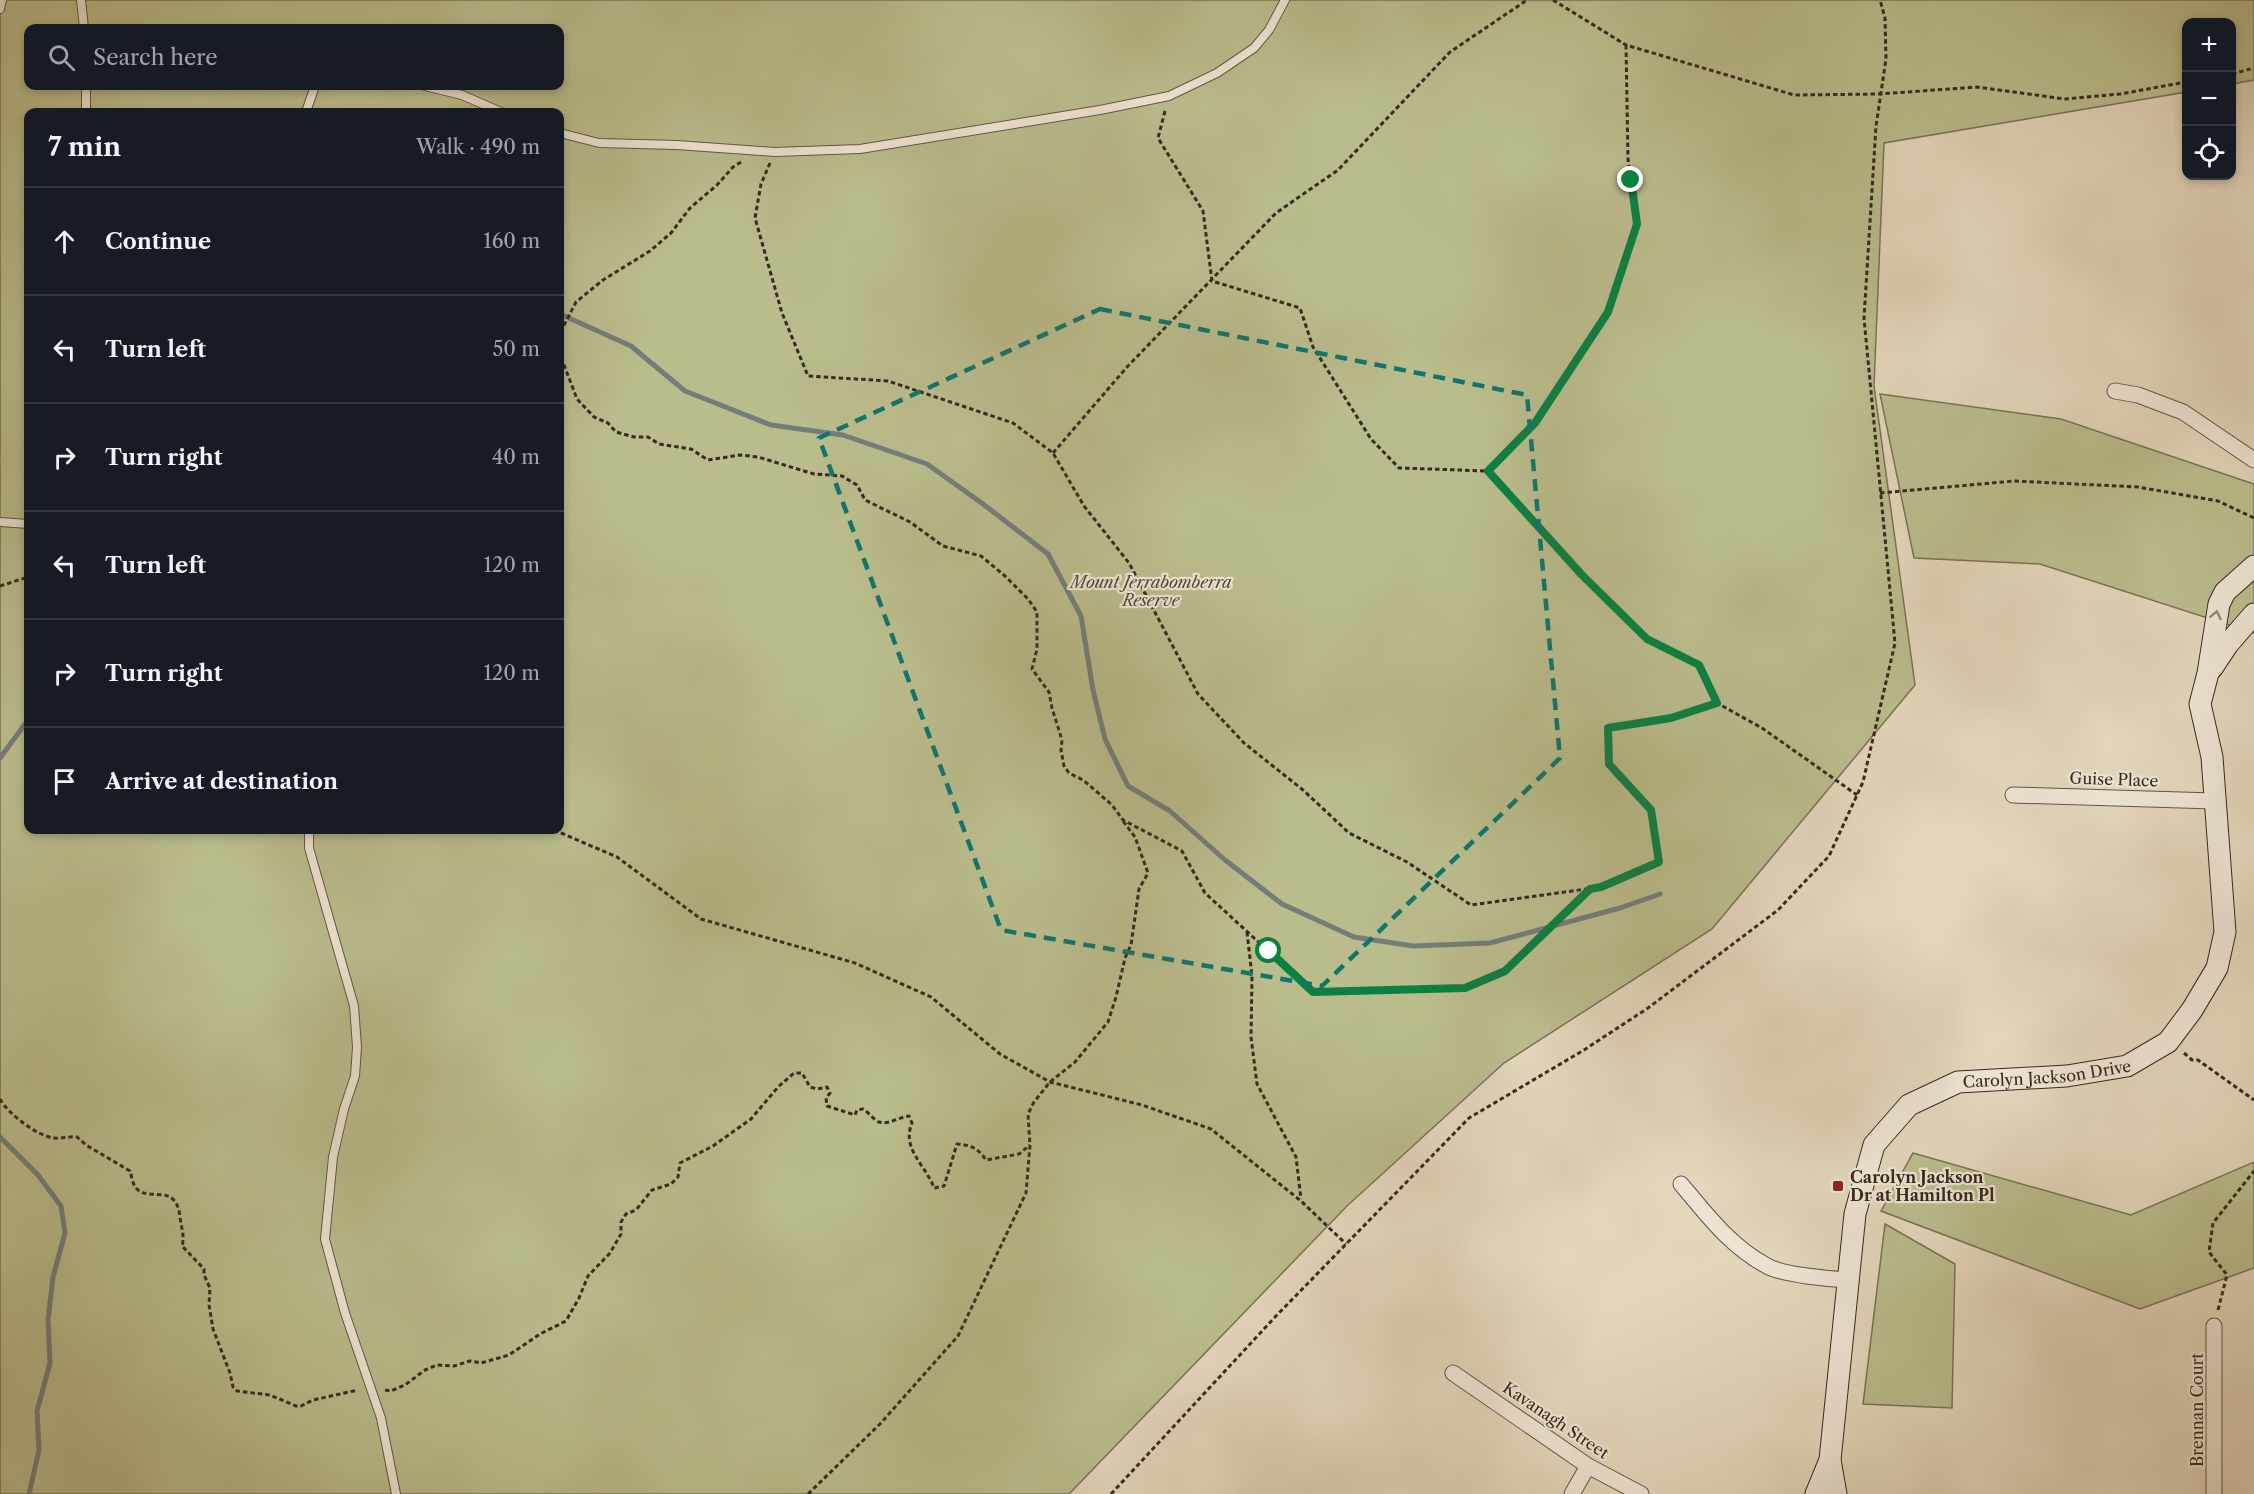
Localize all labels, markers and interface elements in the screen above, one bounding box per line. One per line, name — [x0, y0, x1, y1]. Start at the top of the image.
map controls — [2182, 18, 2236, 180]
button: + — [2182, 18, 2236, 72]
search box — [24, 24, 564, 90]
icon: search — [45, 41, 78, 74]
text: Search here — [93, 44, 218, 71]
button: − — [2182, 72, 2236, 126]
button: locate — [2182, 126, 2236, 180]
text: 7 min — [48, 131, 121, 163]
text: Walk · 490 m — [416, 135, 540, 159]
route end — [1617, 166, 1643, 192]
icon: ahead — [48, 225, 81, 258]
text: Continue — [105, 228, 211, 255]
text: 160 m — [483, 229, 540, 253]
icon: left — [48, 333, 81, 366]
text: Turn left — [105, 336, 206, 363]
text: 50 m — [493, 337, 540, 361]
icon: right — [48, 441, 81, 474]
text: Turn right — [105, 444, 223, 471]
text: 40 m — [492, 445, 540, 469]
icon: left — [48, 549, 81, 582]
text: Turn left — [105, 552, 206, 579]
text: 120 m — [483, 553, 540, 577]
park label: Mount Jerrabomberra Reserve — [1069, 572, 1232, 610]
one-way arrow — [2209, 611, 2222, 621]
icon: right — [48, 657, 81, 690]
text: Turn right — [105, 660, 223, 687]
text: 120 m — [483, 661, 540, 685]
icon: arrive — [48, 765, 81, 798]
street label: Guise Place — [2069, 767, 2159, 791]
text: Arrive at destination — [105, 768, 338, 795]
route start — [1255, 937, 1281, 963]
street label: Carolyn Jackson Drive — [1962, 1055, 2133, 1092]
place label: Carolyn Jackson Dr at Hamilton Pl — [1850, 1167, 1995, 1205]
marker: Carolyn Jackson Dr at Hamilton Pl — [1831, 1179, 1845, 1193]
street label: Brennan Court — [2187, 1353, 2207, 1467]
street label: Kavanagh Street — [1499, 1377, 1613, 1463]

